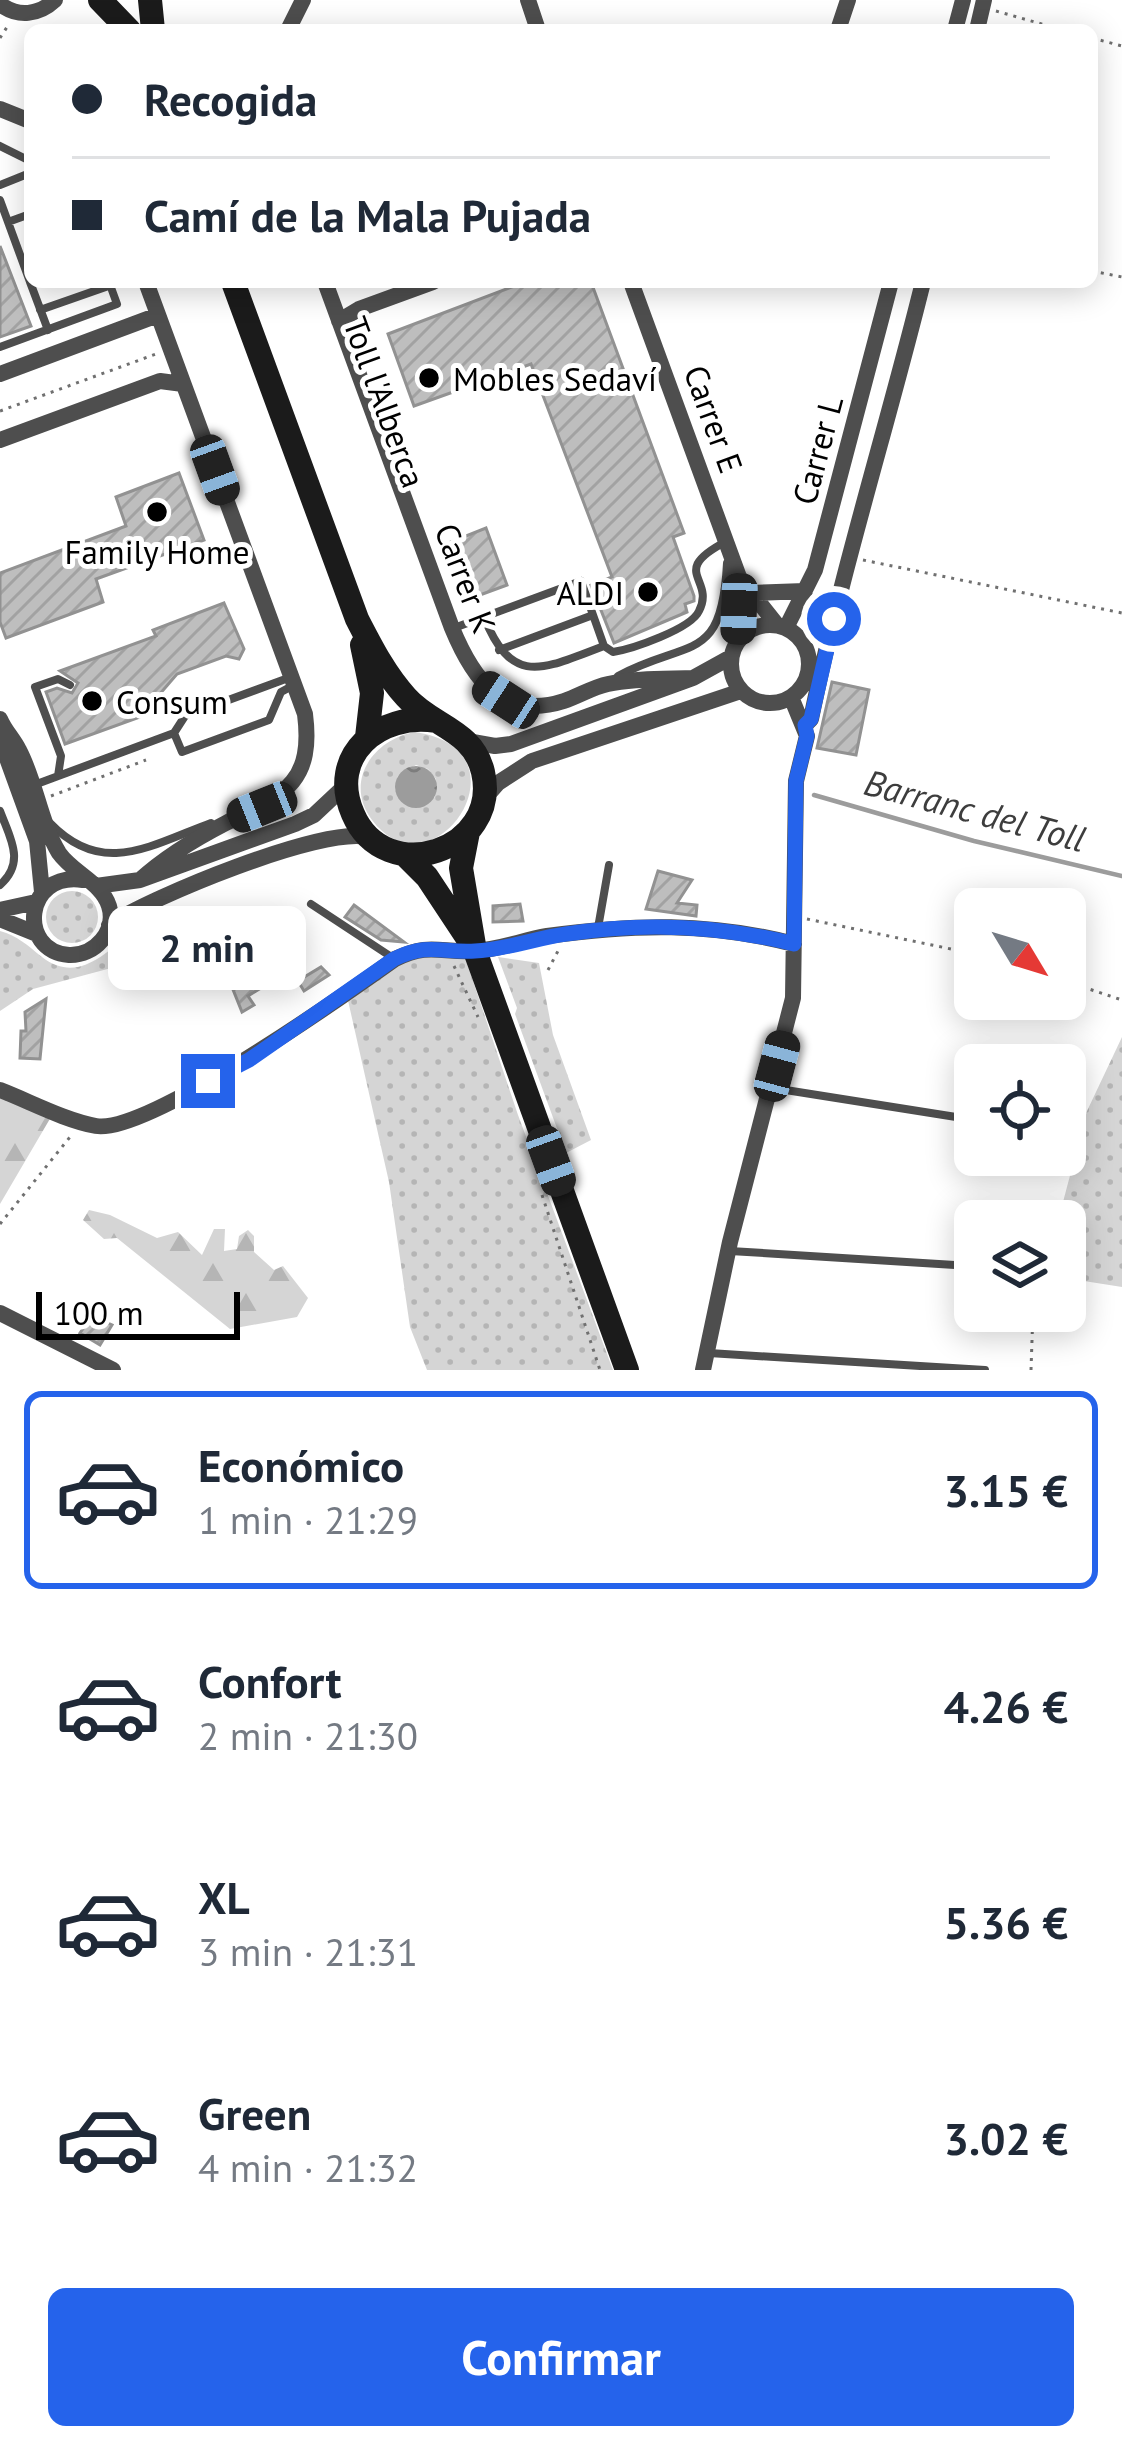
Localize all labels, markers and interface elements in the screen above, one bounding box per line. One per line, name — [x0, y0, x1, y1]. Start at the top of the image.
text: Recogida — [144, 70, 317, 128]
text: Camí de la Mala Pujada — [144, 186, 591, 244]
street label: Toll l'Alberca — [334, 311, 436, 493]
place label: Mobles Sedaví — [453, 357, 657, 400]
street label: Carrer E — [675, 359, 753, 479]
marker: Mobles Sedaví — [416, 365, 442, 391]
street label: Carrer L — [782, 391, 852, 509]
car — [186, 430, 244, 510]
marker: Family Home — [144, 499, 170, 525]
street label: Carrer K — [425, 517, 507, 639]
place label: Family Home — [64, 530, 250, 573]
place label: ALDI — [556, 571, 624, 614]
car — [720, 572, 758, 646]
marker: ALDI — [635, 579, 661, 605]
route start — [807, 592, 861, 646]
car — [466, 665, 546, 735]
place label: Consum — [116, 680, 228, 723]
marker: Consum — [79, 688, 105, 714]
water label: Barranc del Toll — [859, 758, 1091, 862]
car — [222, 777, 302, 837]
north arrow — [954, 888, 1086, 1020]
map controls — [954, 888, 1086, 1332]
callout: 2 min — [109, 907, 307, 991]
text: 2 min — [159, 922, 255, 973]
car — [750, 1027, 804, 1105]
button: locate — [954, 1044, 1086, 1176]
route end — [181, 1054, 235, 1108]
car — [522, 1121, 580, 1201]
button: layers — [954, 1200, 1086, 1332]
scale bar — [36, 1286, 240, 1339]
text: 100 m — [54, 1291, 144, 1334]
icon: car — [54, 1436, 162, 1544]
text: Económico — [198, 1436, 404, 1494]
text: 3.15 € — [943, 1461, 1068, 1519]
text: 1 min · 21:29 — [198, 1494, 418, 1545]
icon: car — [54, 1652, 162, 1760]
text: Confort — [198, 1652, 341, 1710]
text: 4.26 € — [943, 1677, 1068, 1735]
text: 2 min · 21:30 — [198, 1710, 418, 1761]
icon: car — [54, 1868, 162, 1976]
text: XL — [198, 1868, 250, 1926]
text: 5.36 € — [943, 1893, 1068, 1951]
text: 3 min · 21:31 — [198, 1926, 418, 1977]
icon: car — [54, 2084, 162, 2192]
text: Green — [198, 2084, 311, 2142]
text: 3.02 € — [943, 2109, 1068, 2167]
text: 4 min · 21:32 — [198, 2142, 418, 2193]
button: Confirmar — [48, 2288, 1074, 2426]

